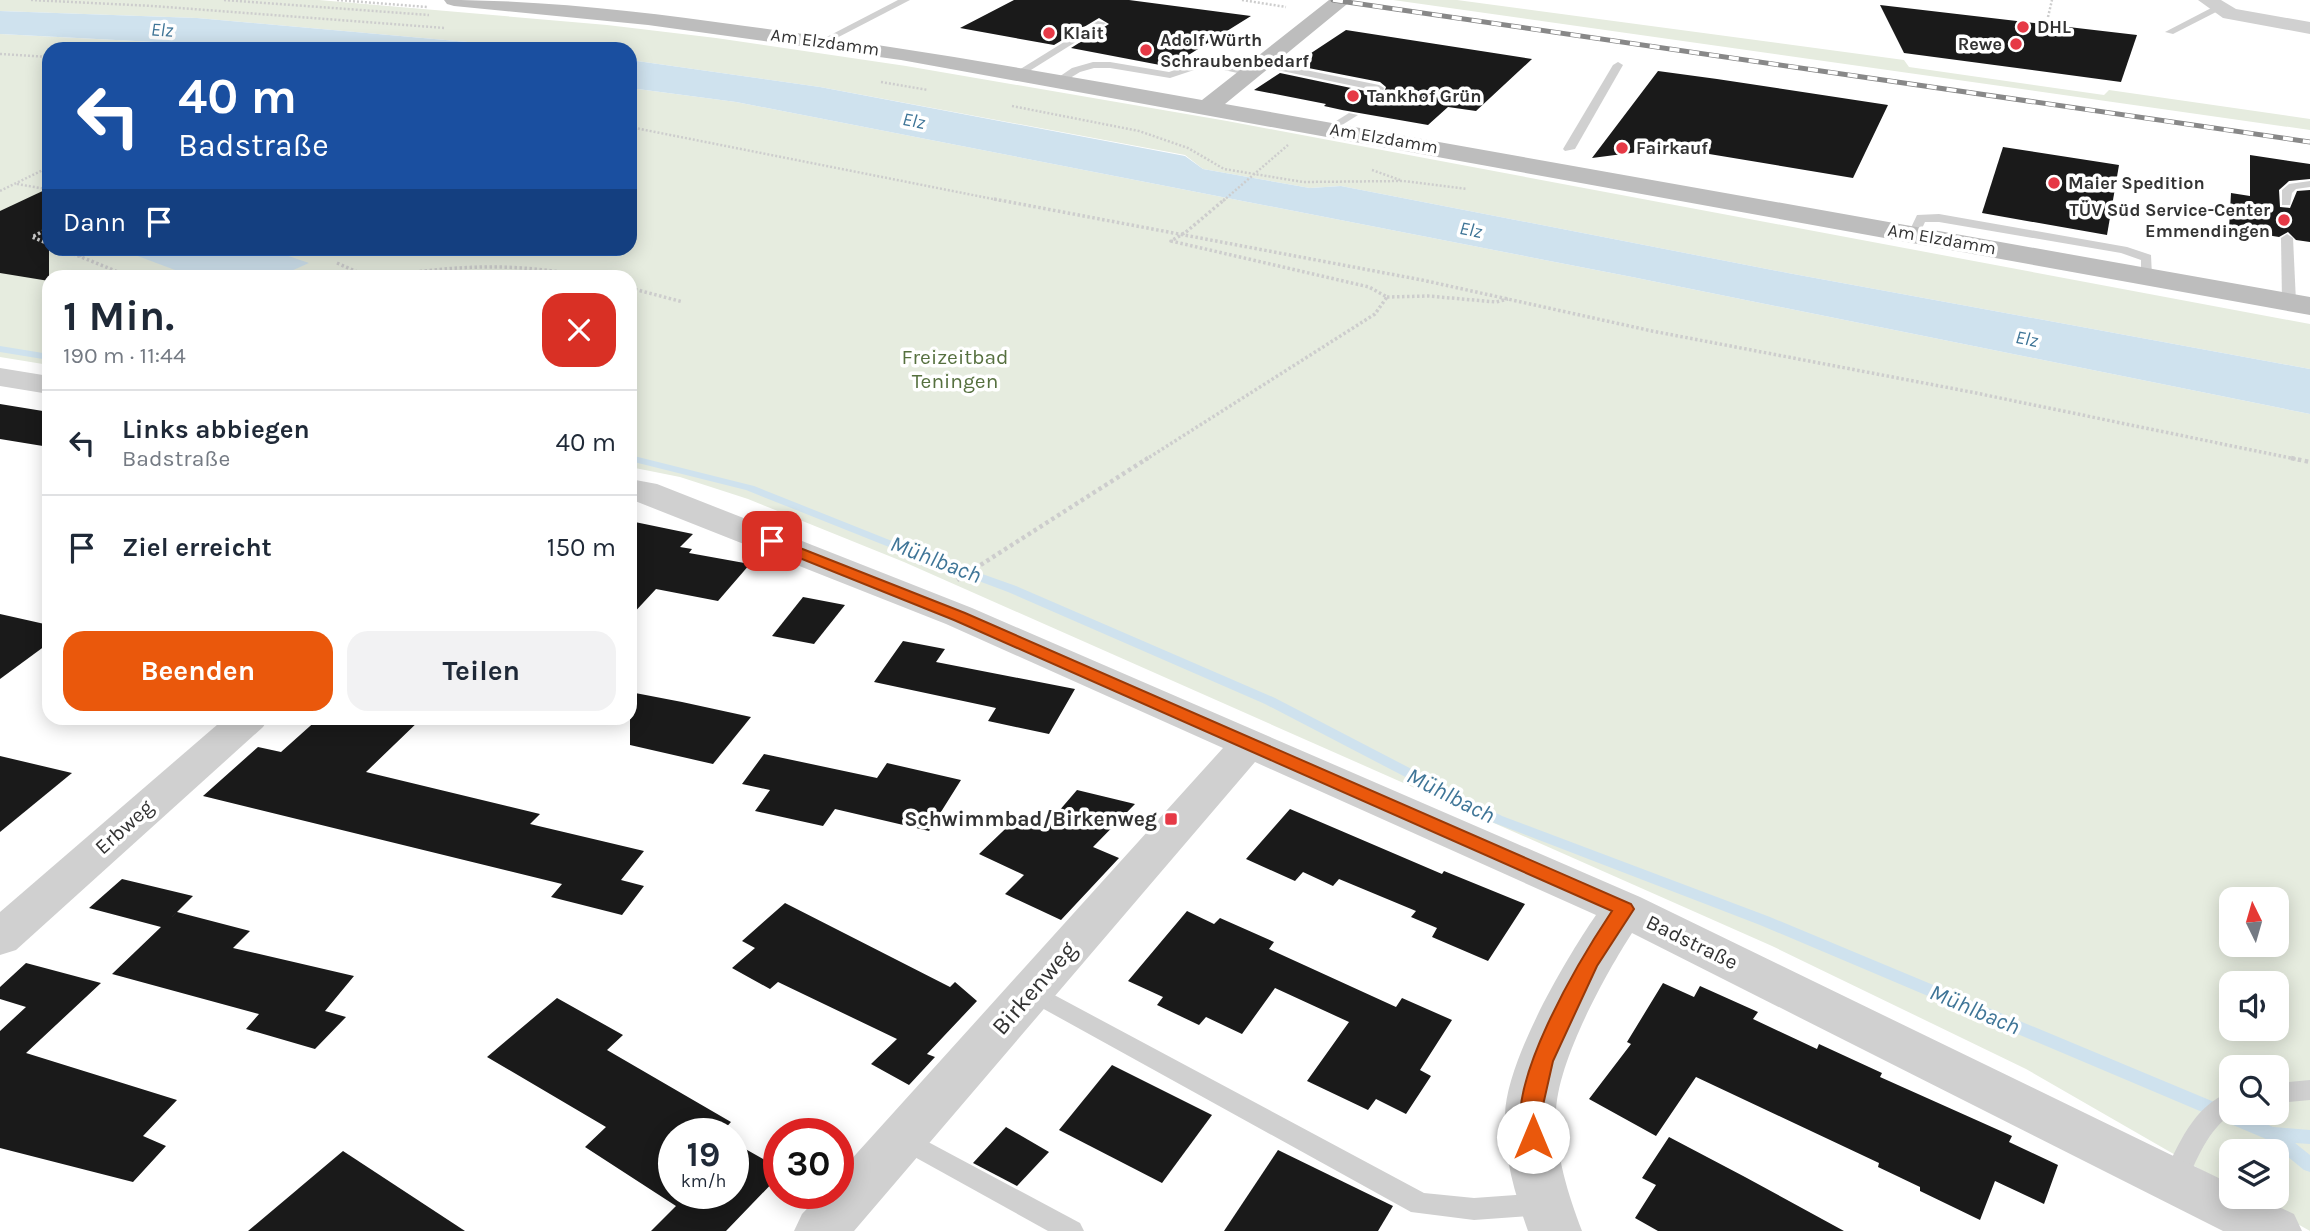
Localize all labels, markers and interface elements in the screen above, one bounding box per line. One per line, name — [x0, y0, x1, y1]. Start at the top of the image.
place label: DHL — [2037, 16, 2071, 38]
water label: Elz — [150, 18, 175, 42]
marker: DHL — [2015, 19, 2031, 35]
place label: Klait — [1063, 22, 1104, 44]
street label: Am Elzdamm — [769, 23, 881, 61]
marker: Klait — [1041, 25, 1057, 41]
place label: Adolf Würth Schraubenbedarf — [1160, 29, 1309, 72]
place label: Rewe — [1958, 33, 2002, 55]
marker: Rewe — [2008, 36, 2024, 52]
marker: Adolf Würth Schraubenbedarf — [1138, 42, 1154, 58]
text: 40 m — [178, 68, 297, 125]
icon: left — [63, 70, 154, 161]
place label: Tankhof Grün — [1367, 85, 1482, 107]
marker: Tankhof Grün — [1345, 88, 1361, 104]
water label: Elz — [901, 108, 928, 134]
street label: Am Elzdamm — [1328, 118, 1440, 158]
text: Badstraße — [178, 127, 329, 164]
place label: Fairkauf — [1636, 137, 1708, 159]
marker: Fairkauf — [1614, 140, 1630, 156]
place label: Maier Spedition — [2068, 172, 2205, 194]
marker: Maier Spedition — [2046, 175, 2062, 191]
place label: TÜV Süd Service-Center Emmendingen — [2069, 199, 2270, 242]
icon: arrive — [140, 203, 178, 241]
text: Dann — [63, 207, 126, 238]
marker: TÜV Süd Service-Center Emmendingen — [2276, 212, 2292, 228]
water label: Elz — [1458, 217, 1485, 243]
street label: Am Elzdamm — [1886, 219, 1998, 259]
text: 1 Min. — [63, 291, 174, 341]
button: close — [542, 293, 616, 367]
water label: Elz — [2014, 326, 2041, 352]
text: 190 m · 11:44 — [63, 342, 186, 369]
park label: Freizeitbad Teningen — [902, 345, 1008, 393]
text: Links abbiegen — [122, 414, 310, 445]
icon: left — [63, 424, 101, 462]
text: 40 m — [556, 427, 616, 458]
text: Badstraße — [122, 445, 230, 472]
pin — [742, 511, 802, 571]
icon: arrive — [753, 522, 791, 560]
icon: arrive — [63, 529, 101, 567]
water label: Mühlbach — [887, 530, 985, 589]
text: Ziel erreicht — [122, 532, 272, 563]
text: 150 m — [547, 532, 616, 563]
button: Beenden — [63, 631, 333, 711]
button: Teilen — [347, 631, 616, 711]
water label: Mühlbach — [1402, 762, 1499, 829]
street label: Erbweg — [90, 795, 158, 859]
place label: Schwimmbad/Birkenweg — [904, 807, 1157, 831]
marker: Schwimmbad/Birkenweg — [1163, 811, 1179, 827]
north arrow — [2219, 887, 2289, 957]
map controls — [2219, 887, 2289, 1209]
street label: Badstraße — [1642, 910, 1742, 974]
street label: Birkenweg — [986, 935, 1082, 1040]
button: sound — [2219, 971, 2289, 1041]
water label: Mühlbach — [1926, 978, 2024, 1040]
button: search — [2219, 1055, 2289, 1125]
position arrow — [1496, 1100, 1570, 1174]
speed limit sign: 30 — [763, 1118, 854, 1209]
text: 19 — [687, 1134, 720, 1175]
button: layers — [2219, 1139, 2289, 1209]
text: km/h — [681, 1170, 726, 1192]

